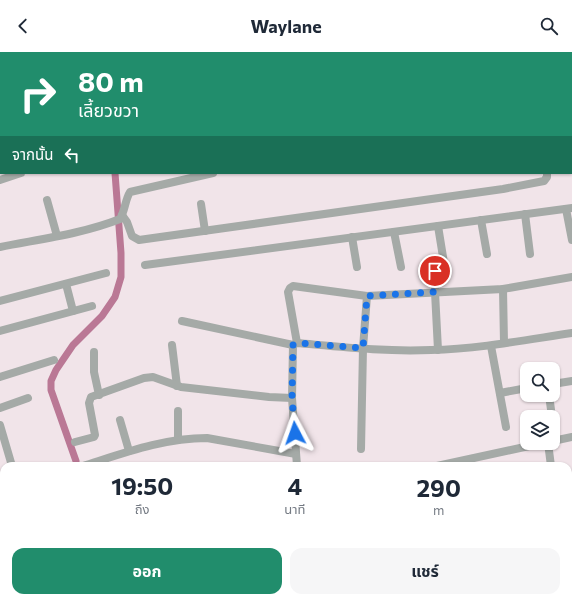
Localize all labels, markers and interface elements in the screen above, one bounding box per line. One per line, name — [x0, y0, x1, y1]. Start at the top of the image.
icon: back — [12, 15, 34, 37]
text: Waylane — [250, 15, 322, 37]
icon: search — [538, 15, 560, 37]
text: 80 m — [78, 64, 144, 98]
icon: right — [12, 68, 64, 120]
text: เลี้ยวขวา — [78, 99, 139, 121]
icon: left — [61, 144, 83, 166]
text: จากนั้น — [12, 145, 53, 163]
pin — [418, 254, 452, 288]
icon: arrive — [424, 260, 446, 282]
map controls — [520, 362, 560, 450]
button: search — [520, 362, 560, 402]
button: layers — [520, 410, 560, 450]
position arrow — [274, 412, 316, 454]
text: 19:50 — [111, 471, 173, 500]
text: 4 — [287, 471, 302, 500]
text: 290 — [417, 473, 461, 502]
text: ถึง — [135, 501, 150, 517]
text: นาที — [284, 501, 305, 517]
text: m — [433, 502, 444, 518]
button: ออก — [12, 548, 282, 594]
button: แชร์ — [290, 548, 560, 594]

